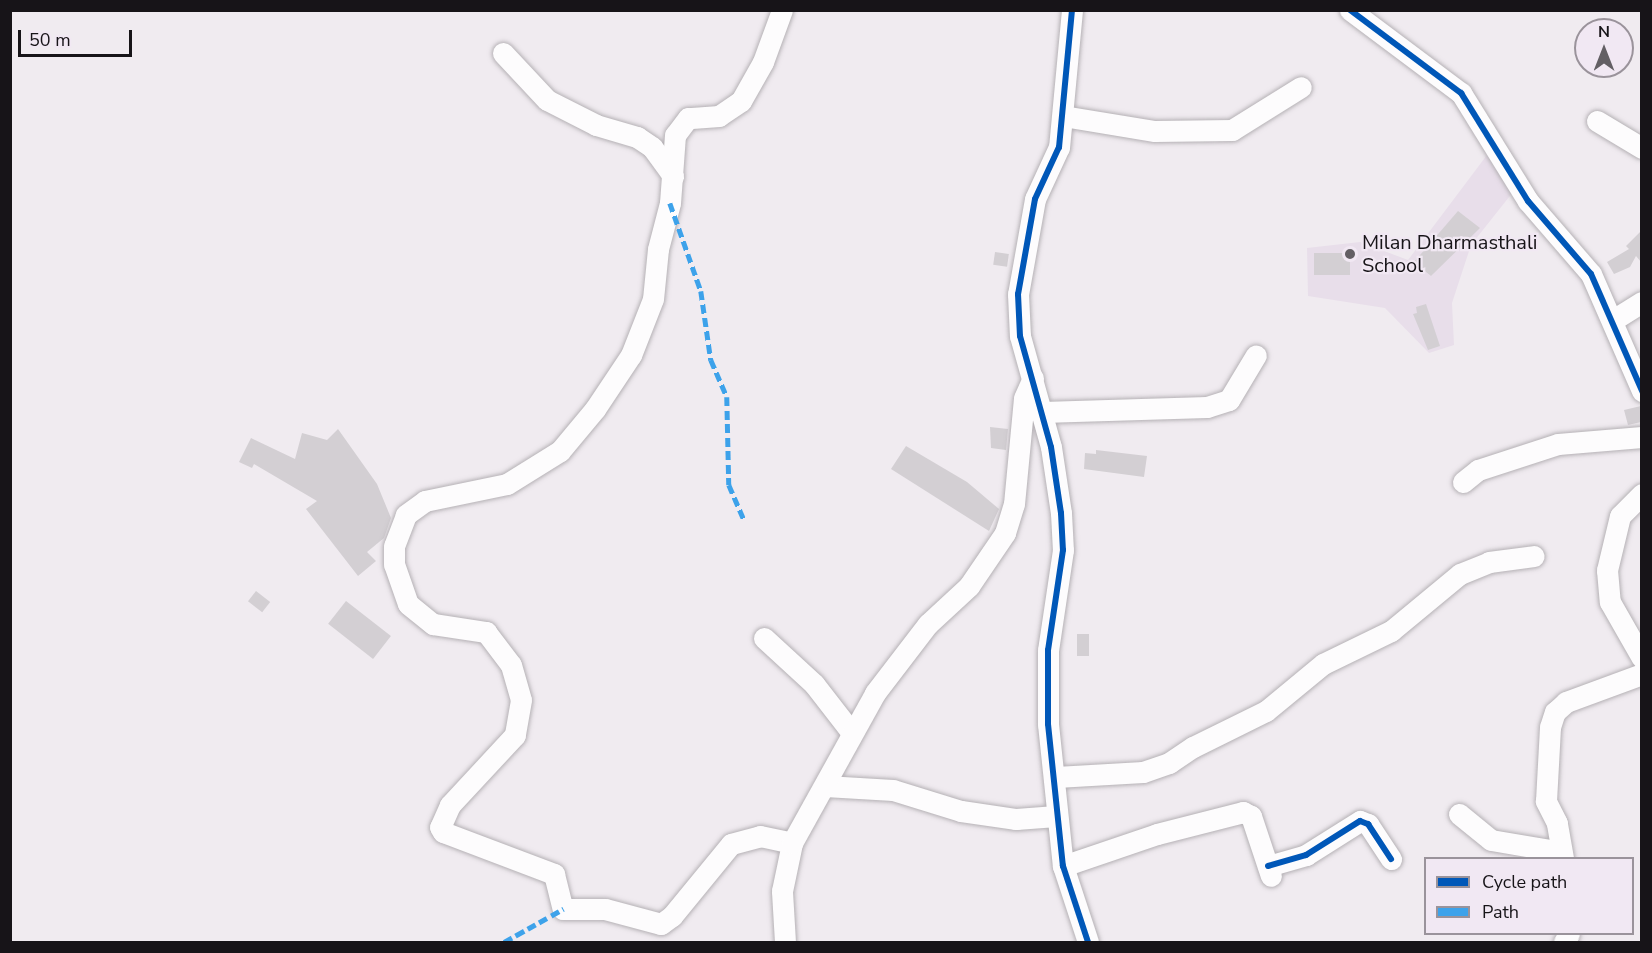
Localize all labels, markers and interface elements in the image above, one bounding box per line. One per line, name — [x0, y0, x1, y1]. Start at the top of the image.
scale bar — [21, 18, 135, 56]
north arrow — [1574, 18, 1634, 78]
text: N — [1598, 21, 1610, 43]
text: 50 m — [29, 28, 71, 52]
place label: Milan Dharmasthali School — [1362, 231, 1537, 278]
marker: Milan Dharmasthali School — [1343, 247, 1357, 261]
legend — [1424, 857, 1634, 935]
text: Cycle path — [1482, 870, 1567, 894]
text: Path — [1482, 900, 1519, 924]

